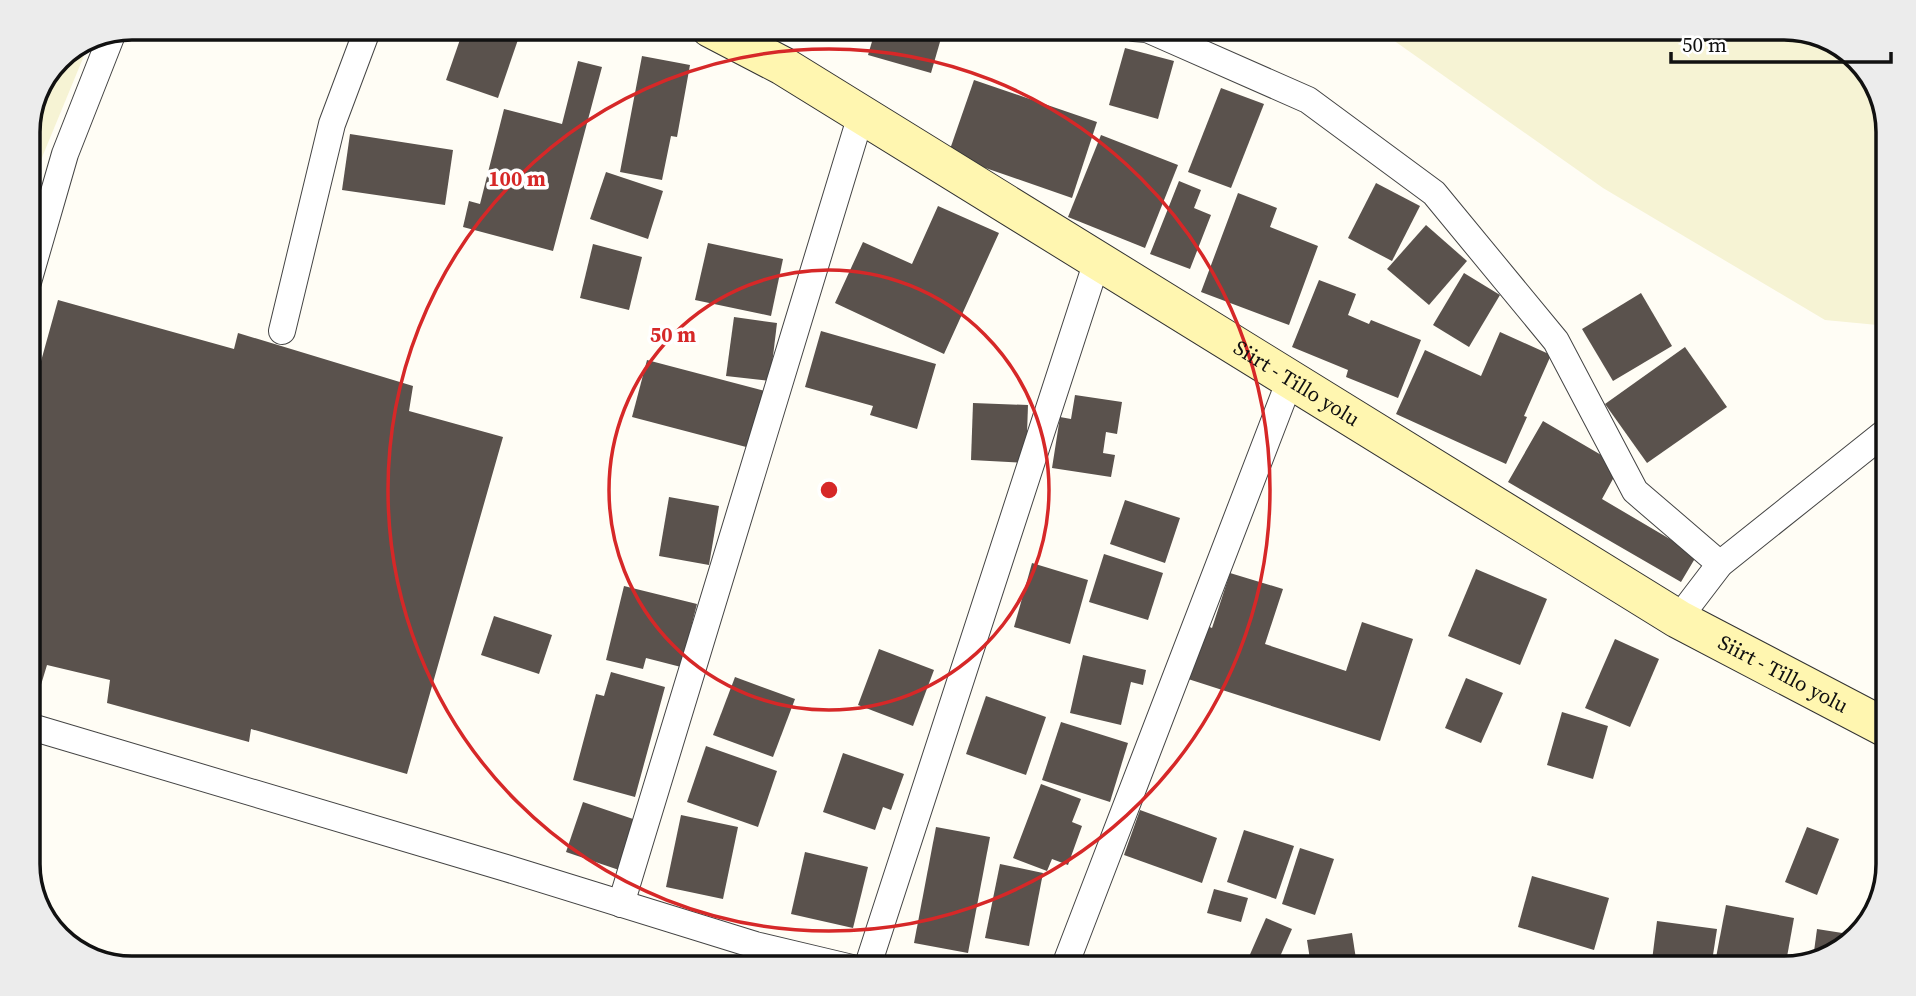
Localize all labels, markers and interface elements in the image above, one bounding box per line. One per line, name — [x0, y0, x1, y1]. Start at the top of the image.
scale bar — [1671, 21, 1892, 65]
text: 50 m — [1682, 30, 1727, 59]
text: 100 m — [488, 164, 546, 193]
text: 50 m — [650, 320, 696, 349]
street label: Siirt - Tillo yolu — [1228, 333, 1365, 433]
centre of rings — [817, 478, 841, 502]
street label: Siirt - Tillo yolu — [1713, 628, 1854, 720]

